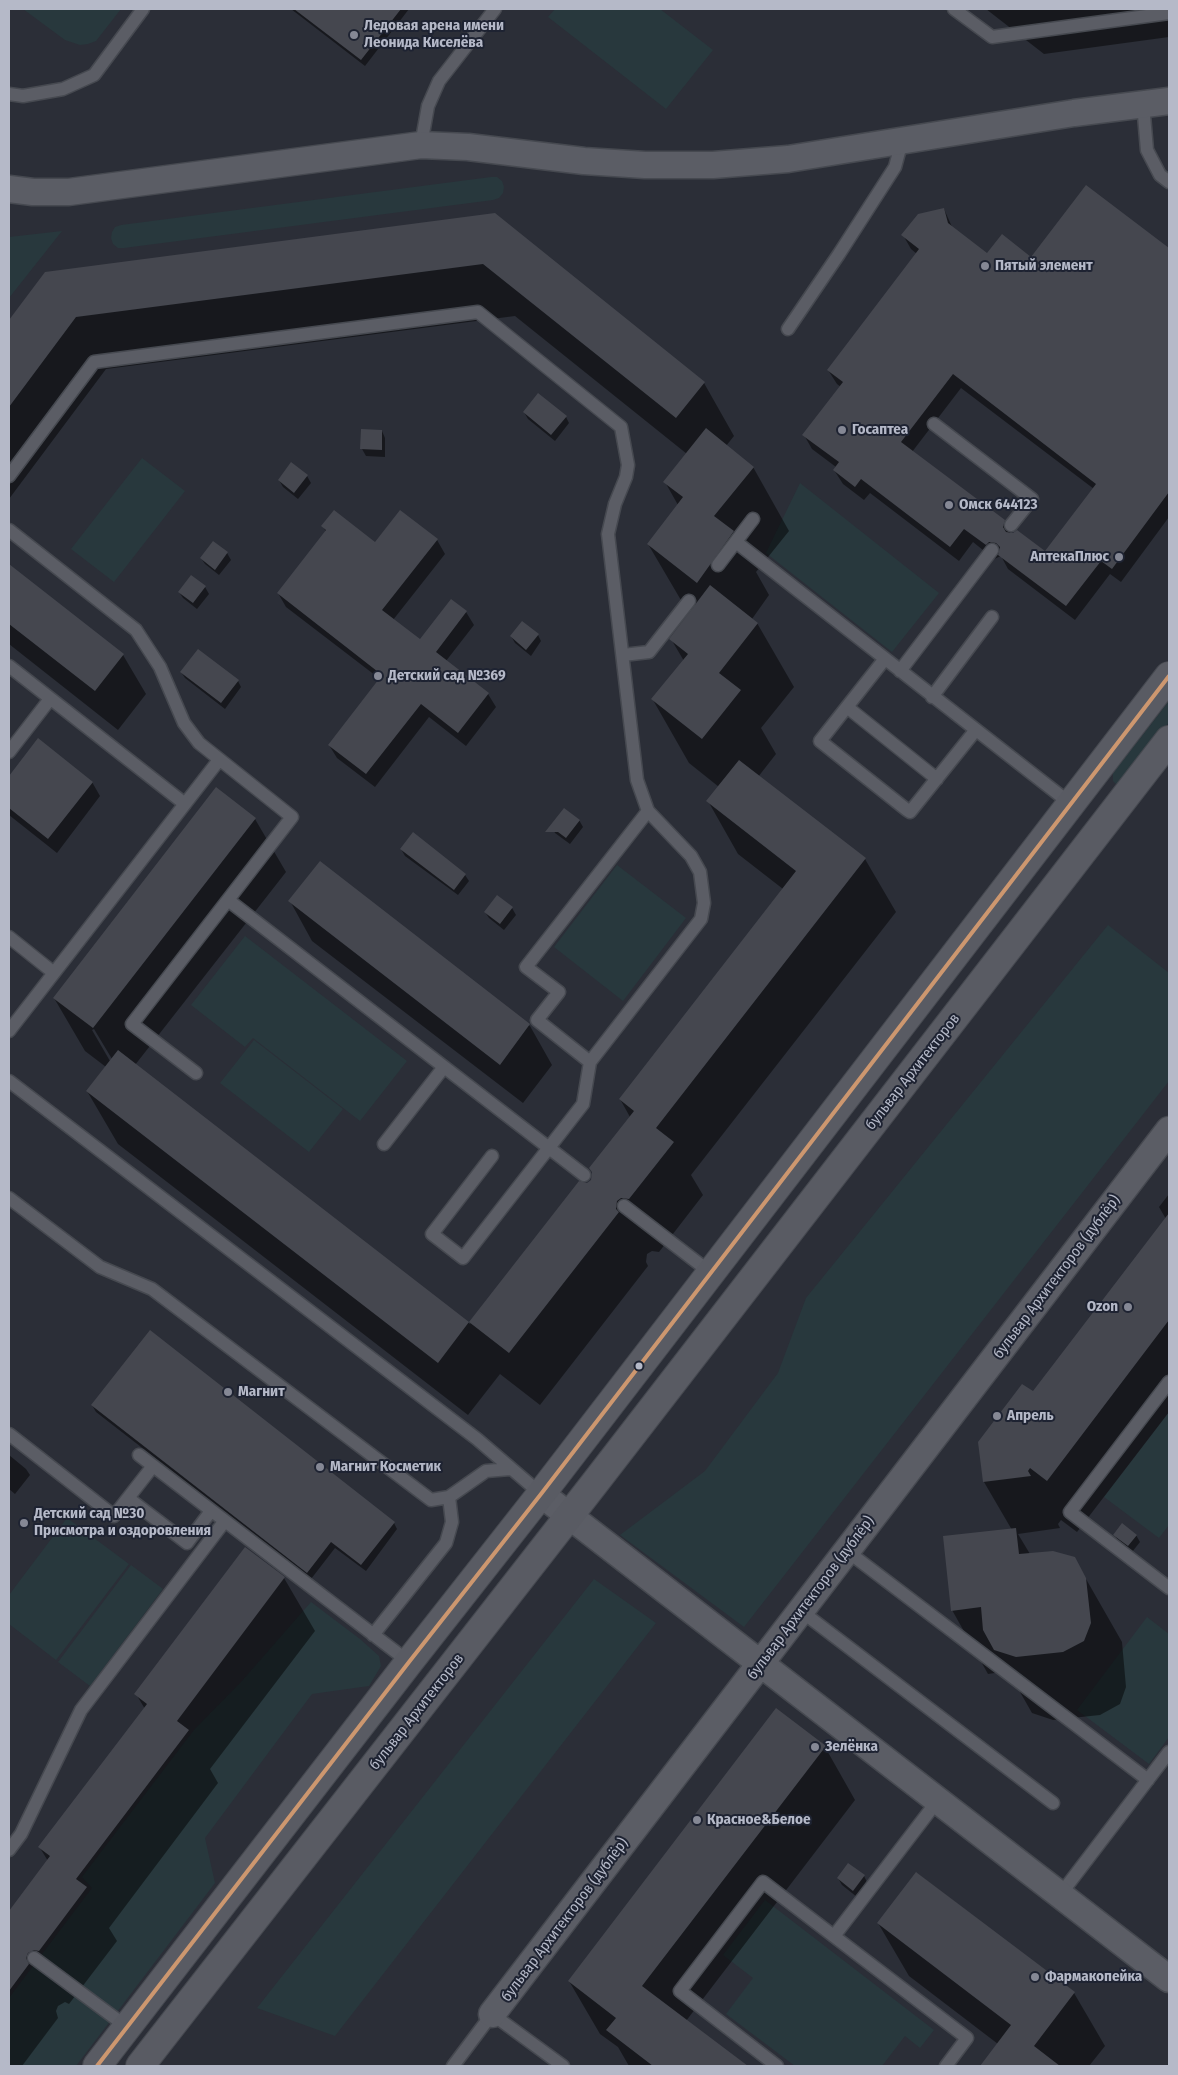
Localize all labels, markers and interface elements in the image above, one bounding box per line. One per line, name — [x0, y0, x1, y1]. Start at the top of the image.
place label: Ледовая арена имени Леонида Киселёва — [364, 17, 504, 52]
marker: Ледовая арена имени Леонида Киселёва — [348, 29, 360, 41]
place label: Пятый элемент — [995, 257, 1093, 275]
marker: Пятый элемент — [979, 260, 991, 272]
place label: Госаптеа — [852, 421, 908, 439]
marker: Госаптеа — [836, 424, 848, 436]
place label: Омск 644123 — [959, 496, 1037, 514]
marker: Омск 644123 — [943, 499, 955, 511]
place label: АптекаПлюс — [1030, 548, 1109, 566]
marker: АптекаПлюс — [1113, 551, 1125, 563]
place label: Детский сад №369 — [388, 667, 506, 685]
marker: Детский сад №369 — [372, 670, 384, 682]
street label: бульвар Архитекторов — [862, 1010, 964, 1134]
street label: бульвар Архитекторов (дублёр) — [990, 1192, 1124, 1362]
place label: Ozon — [1087, 1298, 1118, 1316]
marker: Ozon — [1122, 1301, 1134, 1313]
unlabelled marker — [634, 1361, 644, 1371]
place label: Магнит — [238, 1383, 285, 1401]
marker: Магнит — [222, 1386, 234, 1398]
place label: Апрель — [1007, 1407, 1053, 1425]
marker: Апрель — [991, 1410, 1003, 1422]
place label: Магнит Косметик — [330, 1458, 441, 1476]
marker: Магнит Косметик — [314, 1461, 326, 1473]
place label: Детский сад №30 Присмотра и оздоровления — [34, 1505, 211, 1540]
street label: бульвар Архитекторов (дублёр) — [744, 1513, 878, 1683]
marker: Детский сад №30 Присмотра и оздоровления — [18, 1517, 30, 1529]
street label: бульвар Архитекторов — [366, 1650, 468, 1774]
place label: Зелёнка — [825, 1738, 878, 1756]
marker: Зелёнка — [809, 1741, 821, 1753]
place label: Красное&Белое — [707, 1811, 810, 1829]
marker: Красное&Белое — [691, 1814, 703, 1826]
street label: бульвар Архитекторов (дублёр) — [498, 1835, 632, 2005]
place label: Фармакопейка — [1045, 1968, 1142, 1986]
marker: Фармакопейка — [1029, 1971, 1041, 1983]

